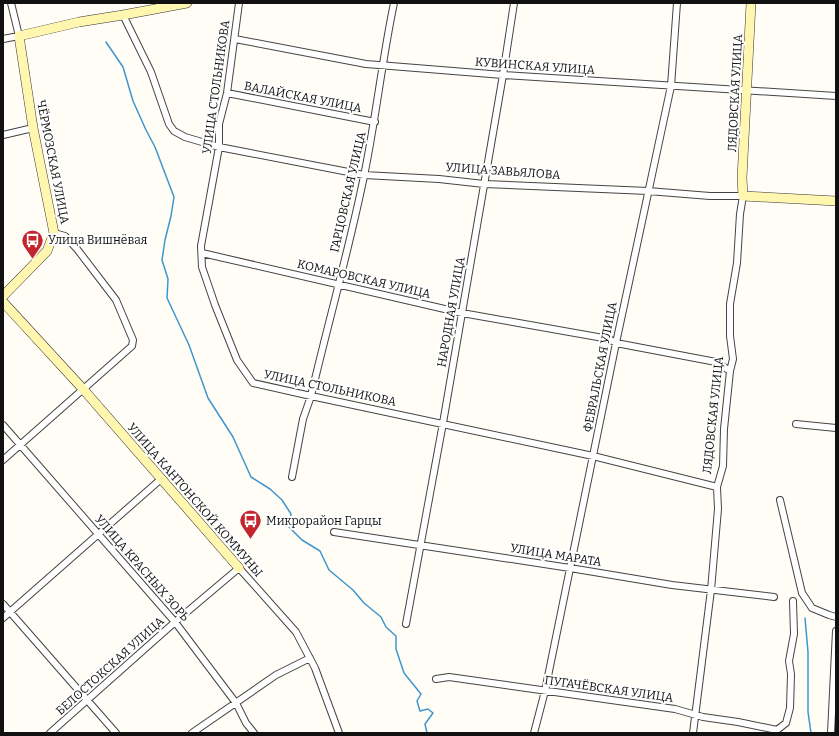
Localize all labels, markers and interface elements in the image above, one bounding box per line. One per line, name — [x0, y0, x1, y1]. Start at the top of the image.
street label: УЛИЦА СТОЛЬНИКОВА — [200, 19, 232, 155]
street label: ЛЯДОВСКАЯ УЛИЦА — [725, 33, 745, 152]
street label: КУВИНСКАЯ УЛИЦА — [475, 55, 596, 77]
street label: ВАЛАЙСКАЯ УЛИЦА — [243, 78, 364, 115]
street label: ЧЁРМОЗСКАЯ УЛИЦА — [34, 99, 73, 226]
street label: ГАРЦОВСКАЯ УЛИЦА — [327, 130, 369, 254]
street label: УЛИЦА ЗАВЬЯЛОВА — [445, 160, 561, 182]
bus stop icon: Улица Вишнёвая — [20, 227, 46, 260]
place label: Улица Вишнёвая — [48, 233, 148, 247]
street label: НАРОДНАЯ УЛИЦА — [434, 255, 468, 368]
street label: КОМАРОВСКАЯ УЛИЦА — [296, 257, 433, 301]
street label: ФЕВРАЛЬСКАЯ УЛИЦА — [580, 300, 620, 433]
street label: ЛЯДОВСКАЯ УЛИЦА — [700, 355, 726, 474]
street label: УЛИЦА СТОЛЬНИКОВА — [262, 367, 398, 409]
street label: УЛИЦА КАНТОНСКОЙ КОММУНЫ — [124, 420, 266, 580]
bus stop icon: Микрорайон Гарцы — [237, 508, 263, 541]
street label: УЛИЦА КРАСНЫХ ЗОРЬ — [92, 512, 192, 624]
place label: Микрорайон Гарцы — [266, 514, 382, 528]
street label: УЛИЦА МАРАТА — [509, 541, 603, 569]
street label: БЕЛОСТОКСКАЯ УЛИЦА — [53, 614, 167, 718]
street label: ПУГАЧЁВСКАЯ УЛИЦА — [544, 672, 675, 705]

